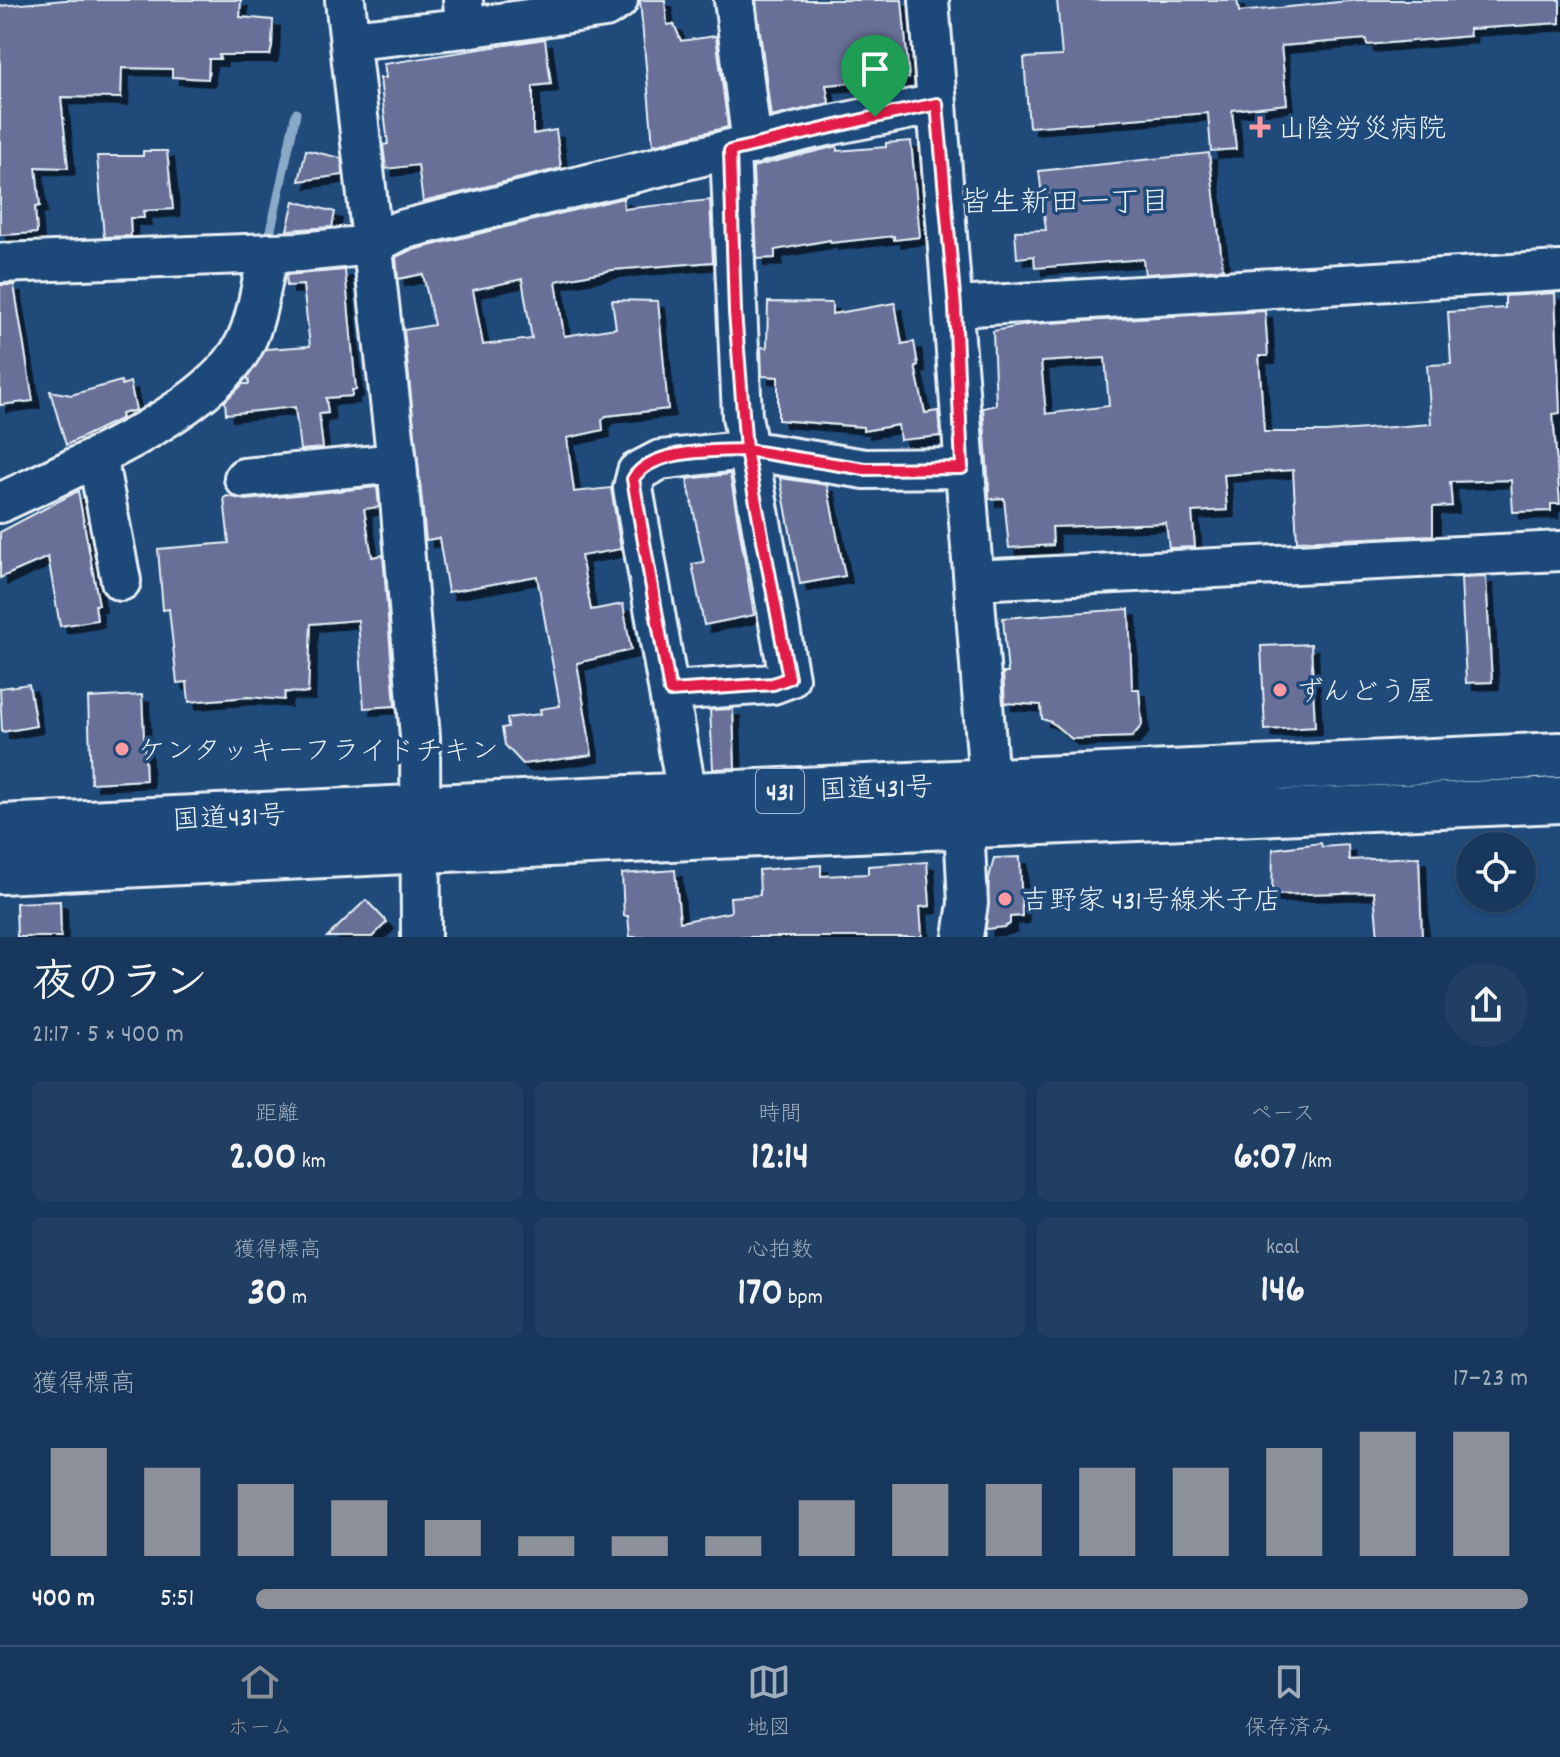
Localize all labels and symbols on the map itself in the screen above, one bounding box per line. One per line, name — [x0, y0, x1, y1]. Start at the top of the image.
pin — [841, 35, 909, 117]
place label: 山陰労災病院 — [1278, 112, 1446, 152]
marker: 山陰労災病院 — [1249, 116, 1271, 138]
district label: 皆生新田一丁目 — [960, 184, 1170, 227]
place label: ずんどう屋 — [1296, 675, 1435, 715]
marker: ずんどう屋 — [1271, 681, 1289, 699]
place label: ケンタッキーフライドチキン — [138, 734, 499, 774]
marker: ケンタッキーフライドチキン — [113, 740, 131, 758]
road number: 431 — [756, 769, 804, 813]
street label: 国道431号 — [818, 770, 934, 814]
street label: 国道431号 — [171, 798, 287, 844]
place label: 吉野家 431号線米子店 — [1021, 884, 1282, 924]
marker: 吉野家 431号線米子店 — [996, 890, 1014, 908]

